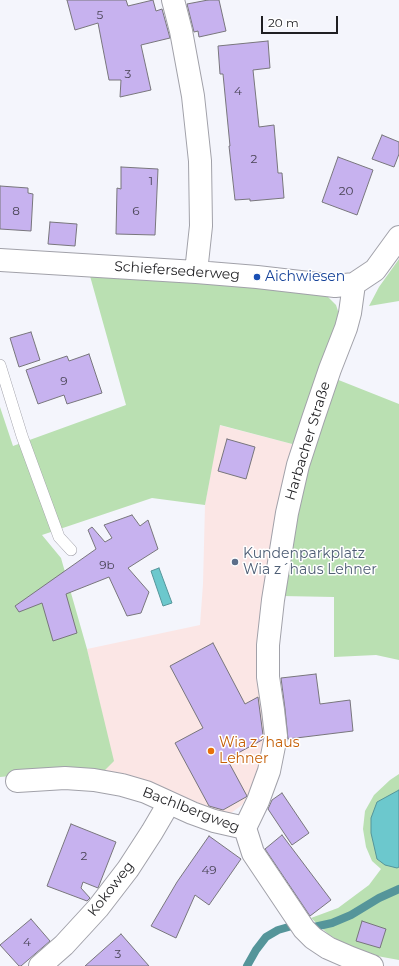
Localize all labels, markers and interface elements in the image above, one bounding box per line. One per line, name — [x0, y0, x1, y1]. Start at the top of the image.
house number: 5 — [97, 8, 103, 22]
scale bar — [263, 8, 340, 34]
text: 20 m — [268, 15, 299, 30]
house number: 3 — [125, 67, 131, 81]
house number: 4 — [234, 84, 242, 98]
house number: 2 — [251, 152, 257, 166]
house number: 1 — [149, 174, 153, 188]
house number: 20 — [339, 184, 353, 198]
house number: 8 — [12, 204, 20, 218]
house number: 6 — [132, 204, 140, 218]
street label: Schiefersederweg — [114, 258, 240, 284]
place label: Aichwiesen — [265, 269, 345, 285]
marker: Aichwiesen — [252, 272, 262, 282]
house number: 9 — [60, 374, 68, 388]
street label: Harbacher Straße — [282, 380, 334, 502]
place label: Kundenparkplatz Wia z´haus Lehner — [243, 546, 377, 578]
marker: Kundenparkplatz Wia z´haus Lehner — [230, 557, 240, 567]
house number: 9b — [99, 558, 115, 572]
place label: Wia z´haus Lehner — [219, 735, 300, 768]
marker: Wia z´haus Lehner — [206, 746, 216, 756]
street label: Bachlbergweg — [140, 784, 242, 836]
house number: 2 — [81, 849, 87, 863]
street label: Kokoweg — [84, 858, 138, 920]
house number: 49 — [201, 863, 217, 877]
house number: 4 — [23, 935, 31, 949]
house number: 3 — [115, 947, 121, 961]

